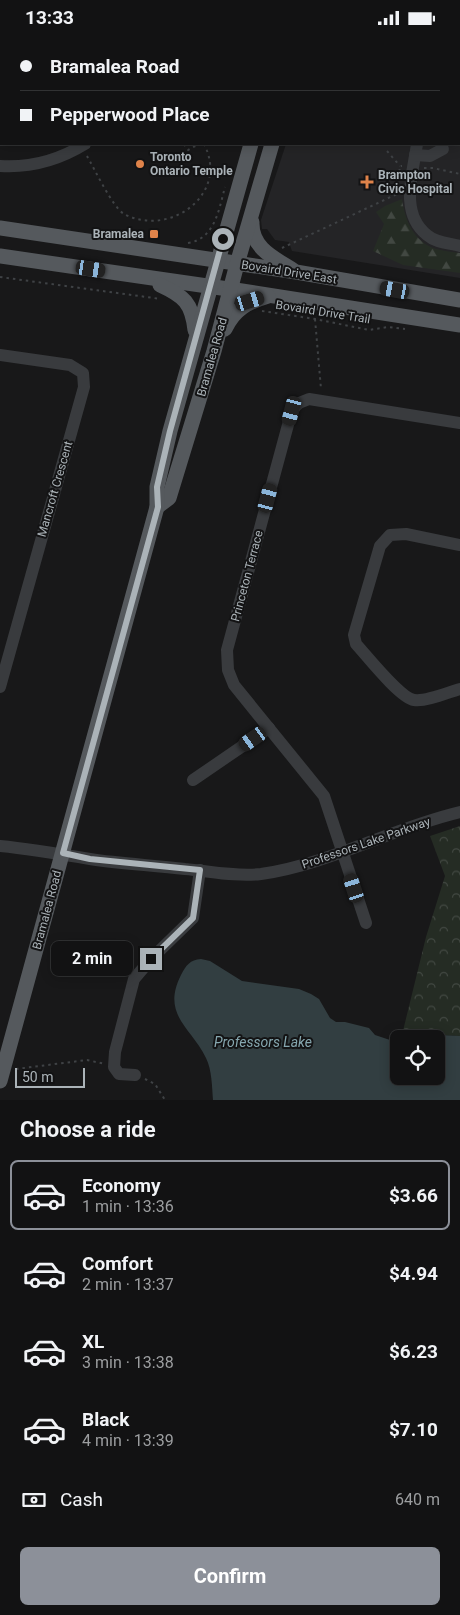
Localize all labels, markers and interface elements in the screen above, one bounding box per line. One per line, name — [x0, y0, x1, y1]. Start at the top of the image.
text: 13:33 — [25, 6, 74, 29]
text: Bramalea Road — [50, 55, 180, 78]
text: Pepperwood Place — [50, 103, 210, 126]
place label: Toronto Ontario Temple — [150, 150, 233, 178]
marker: Toronto Ontario Temple — [134, 158, 146, 170]
place label: Brampton Civic Hospital — [378, 168, 453, 196]
marker: Brampton Civic Hospital — [360, 175, 374, 189]
place label: Bramalea — [93, 227, 145, 241]
marker: Bramalea — [148, 228, 160, 240]
route start — [212, 228, 234, 250]
street label: Bovaird Drive East — [240, 258, 338, 286]
car — [75, 259, 106, 279]
car — [378, 280, 411, 300]
car — [233, 289, 266, 313]
street label: Bovaird Drive Trail — [275, 298, 371, 326]
street label: Bramalea Road — [194, 316, 230, 398]
car — [280, 395, 303, 427]
street label: Mancroft Crescent — [35, 439, 75, 539]
car — [256, 482, 279, 514]
street label: Princeton Terrace — [228, 529, 266, 623]
car — [236, 724, 269, 754]
street label: Professors Lake Parkway — [300, 814, 432, 872]
street label: Bramalea Road — [30, 869, 64, 951]
car — [342, 871, 365, 905]
callout: 2 min — [51, 941, 134, 977]
route end — [140, 948, 162, 970]
text: 2 min — [72, 949, 112, 968]
map controls — [390, 1030, 445, 1085]
button: locate — [390, 1030, 445, 1085]
water label: Professors Lake — [214, 1034, 312, 1050]
scale bar — [15, 1065, 85, 1088]
text: 50 m — [22, 1069, 54, 1085]
text: Choose a ride — [20, 1117, 156, 1142]
icon: car — [22, 1173, 67, 1218]
text: Economy — [82, 1174, 161, 1197]
text: $3.66 — [389, 1184, 438, 1207]
text: 1 min · 13:36 — [82, 1197, 174, 1216]
icon: car — [22, 1251, 67, 1296]
text: Comfort — [82, 1252, 153, 1275]
text: $4.94 — [389, 1262, 438, 1285]
text: 2 min · 13:37 — [82, 1275, 174, 1294]
icon: car — [22, 1329, 67, 1374]
text: XL — [82, 1330, 104, 1353]
text: $6.23 — [389, 1340, 438, 1363]
text: 3 min · 13:38 — [82, 1353, 174, 1372]
icon: car — [22, 1407, 67, 1452]
text: Black — [82, 1408, 129, 1431]
text: $7.10 — [389, 1418, 438, 1441]
text: 4 min · 13:39 — [82, 1431, 174, 1450]
icon: cash — [20, 1486, 48, 1514]
text: Cash — [60, 1488, 103, 1511]
text: 640 m — [395, 1490, 440, 1509]
button: Confirm — [20, 1547, 440, 1605]

